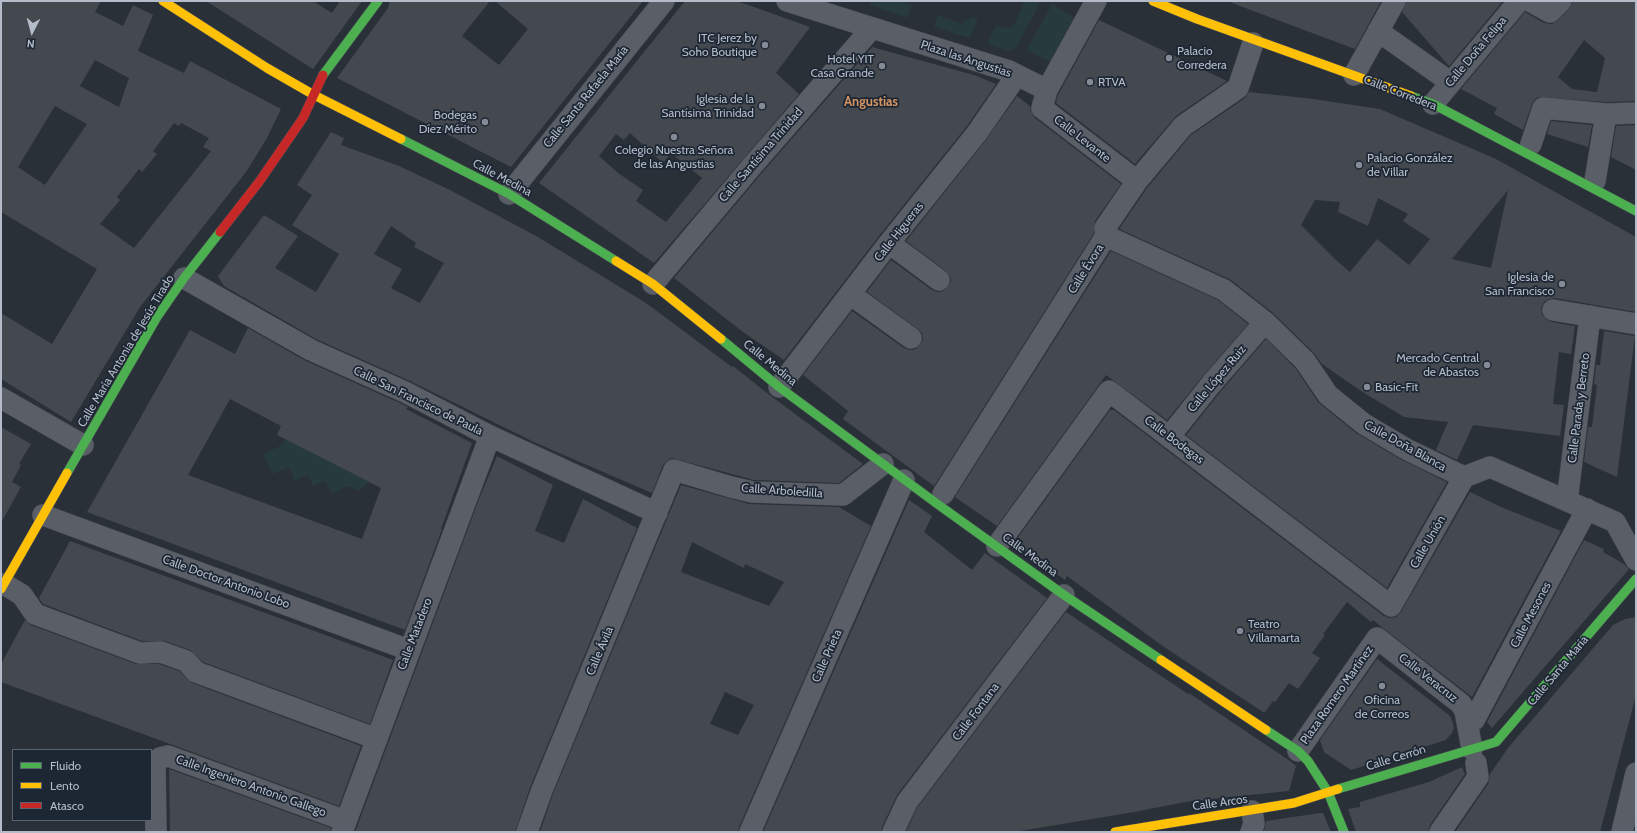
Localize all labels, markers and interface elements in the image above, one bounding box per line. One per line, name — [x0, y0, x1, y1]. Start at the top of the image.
north arrow — [12, 12, 52, 52]
street label: Calle Doña Felipa — [1442, 14, 1510, 90]
place label: ITC Jerez by Soho Boutique — [682, 31, 757, 59]
text: N — [26, 37, 35, 51]
street label: Plaza las Angustias — [919, 38, 1013, 80]
marker: ITC Jerez by Soho Boutique — [760, 40, 770, 50]
street label: Calle Santa Rafaela María — [540, 43, 632, 151]
place label: Palacio Corredera — [1177, 44, 1227, 72]
place label: Hotel YIT Casa Grande — [810, 52, 874, 80]
marker: Palacio Corredera — [1164, 53, 1174, 63]
marker: Hotel YIT Casa Grande — [877, 61, 887, 71]
street label: Calle Corredera — [1361, 72, 1439, 114]
place label: RTVA — [1098, 75, 1126, 89]
marker: RTVA — [1085, 77, 1095, 87]
place label: Iglesia de la Santísima Trinidad — [662, 92, 754, 120]
district label: Angustias — [844, 94, 898, 110]
marker: Iglesia de la Santísima Trinidad — [757, 101, 767, 111]
street label: Calle Santísima Trinidad — [716, 105, 806, 205]
place label: Bodegas Díez Mérito — [419, 108, 477, 136]
street label: Calle Levante — [1051, 112, 1113, 166]
marker: Bodegas Díez Mérito — [480, 117, 490, 127]
marker: Colegio Nuestra Señora de las Angustias — [669, 132, 679, 142]
place label: Colegio Nuestra Señora de las Angustias — [615, 143, 733, 171]
place label: Palacio González de Villar — [1367, 151, 1453, 179]
street label: Calle Medina — [470, 156, 534, 200]
marker: Palacio González de Villar — [1354, 160, 1364, 170]
street label: Calle Higueras — [871, 199, 927, 265]
street label: Calle Évora — [1065, 241, 1107, 297]
place label: Iglesia de San Francisco — [1485, 270, 1554, 298]
street label: Calle María Antonia de Jesús Tirado — [75, 272, 177, 430]
marker: Iglesia de San Francisco — [1557, 279, 1567, 289]
street label: Calle Medina — [740, 337, 800, 389]
street label: Calle López Ruiz — [1185, 343, 1249, 415]
place label: Mercado Central de Abastos — [1396, 351, 1479, 379]
street label: Calle Parada y Berreto — [1565, 352, 1593, 464]
marker: Mercado Central de Abastos — [1482, 360, 1492, 370]
street label: Calle San Francisco de Paula — [351, 363, 485, 439]
place label: Basic-Fit — [1375, 380, 1418, 394]
marker: Basic-Fit — [1362, 382, 1372, 392]
street label: Calle Bodegas — [1141, 413, 1207, 467]
street label: Calle Doña Blanca — [1361, 417, 1449, 475]
street label: Calle Arboledilla — [741, 481, 823, 501]
street label: Calle Unión — [1407, 513, 1449, 571]
street label: Calle Medina — [999, 530, 1061, 580]
street label: Calle Doctor Antonio Lobo — [160, 552, 292, 612]
street label: Calle Mesones — [1508, 580, 1554, 650]
street label: Calle Matadero — [395, 596, 435, 672]
place label: Teatro Villamarta — [1248, 617, 1300, 645]
street label: Calle Ávila — [583, 624, 617, 678]
marker: Teatro Villamarta — [1235, 626, 1245, 636]
street label: Calle Prieta — [809, 627, 845, 685]
street label: Calle Santa María — [1525, 633, 1591, 709]
street label: Plaza Romero Martínez — [1298, 643, 1376, 747]
street label: Calle Veracruz — [1396, 650, 1460, 706]
street label: Calle Fontana — [950, 680, 1002, 744]
marker: Oficina de Correos — [1377, 681, 1387, 691]
place label: Oficina de Correos — [1355, 693, 1409, 721]
street label: Calle Cerrón — [1364, 742, 1428, 774]
legend — [12, 749, 152, 821]
street label: Calle Ingeniero Antonio Gallego — [174, 752, 328, 820]
text: Fluido — [50, 758, 81, 773]
text: Lento — [50, 778, 79, 793]
street label: Calle Arcos — [1191, 792, 1249, 814]
text: Atasco — [50, 798, 84, 813]

